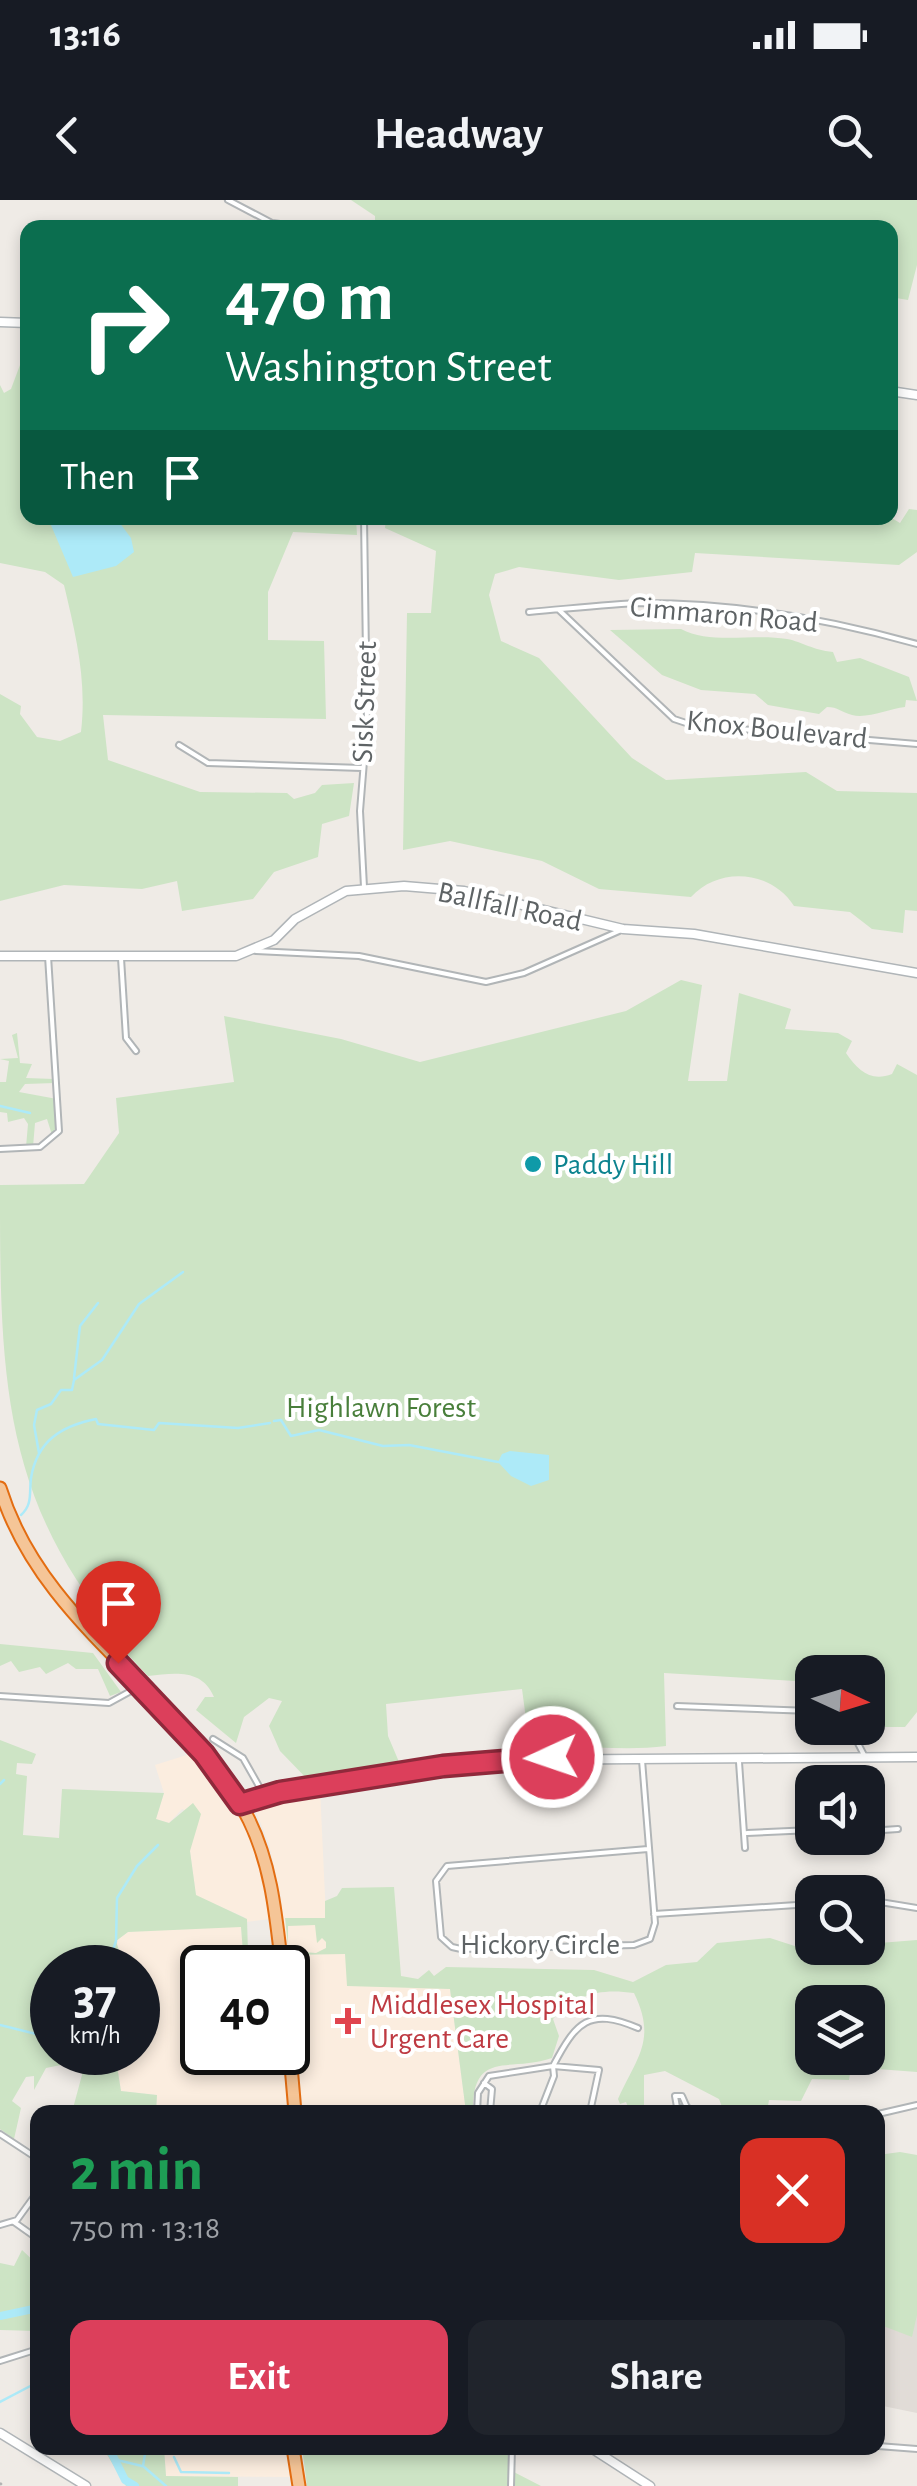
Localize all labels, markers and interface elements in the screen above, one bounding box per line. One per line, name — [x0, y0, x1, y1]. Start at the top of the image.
text: 13:16 — [50, 16, 121, 54]
icon: back — [40, 108, 95, 163]
icon: search — [822, 108, 877, 163]
text: Headway — [374, 112, 543, 157]
icon: right — [60, 260, 190, 390]
text: 470 m — [225, 263, 394, 333]
text: Washington Street — [225, 345, 552, 390]
icon: arrive — [155, 450, 210, 505]
text: Then — [60, 459, 135, 497]
street label: Cimmaron Road — [629, 592, 819, 638]
street label: Sisk Street — [348, 640, 382, 763]
street label: Knox Boulevard — [685, 706, 869, 754]
street label: Ballfall Road — [435, 877, 585, 937]
place label: Paddy Hill — [553, 1150, 673, 1180]
marker: Paddy Hill — [522, 1153, 544, 1175]
park label: Highlawn Forest — [286, 1393, 476, 1423]
pin — [76, 1561, 161, 1664]
icon: arrive — [91, 1576, 146, 1631]
north arrow — [795, 1655, 885, 1745]
map controls — [795, 1655, 885, 2075]
position arrow — [500, 1705, 604, 1809]
button: sound — [795, 1765, 885, 1855]
button: search — [795, 1875, 885, 1965]
street label: Hickory Circle — [460, 1930, 620, 1960]
speed limit sign: 40 — [180, 1945, 310, 2075]
text: 37 — [73, 1973, 117, 2023]
button: layers — [795, 1985, 885, 2075]
place label: Middlesex Hospital Urgent Care — [370, 1990, 595, 2054]
marker: Middlesex Hospital Urgent Care — [335, 2008, 361, 2034]
text: km/h — [69, 2023, 121, 2048]
button: close — [740, 2138, 845, 2243]
text: 2 min — [70, 2141, 203, 2201]
text: 750 m · 13:18 — [70, 2212, 220, 2244]
button: Exit — [70, 2320, 448, 2435]
button: Share — [468, 2320, 845, 2435]

